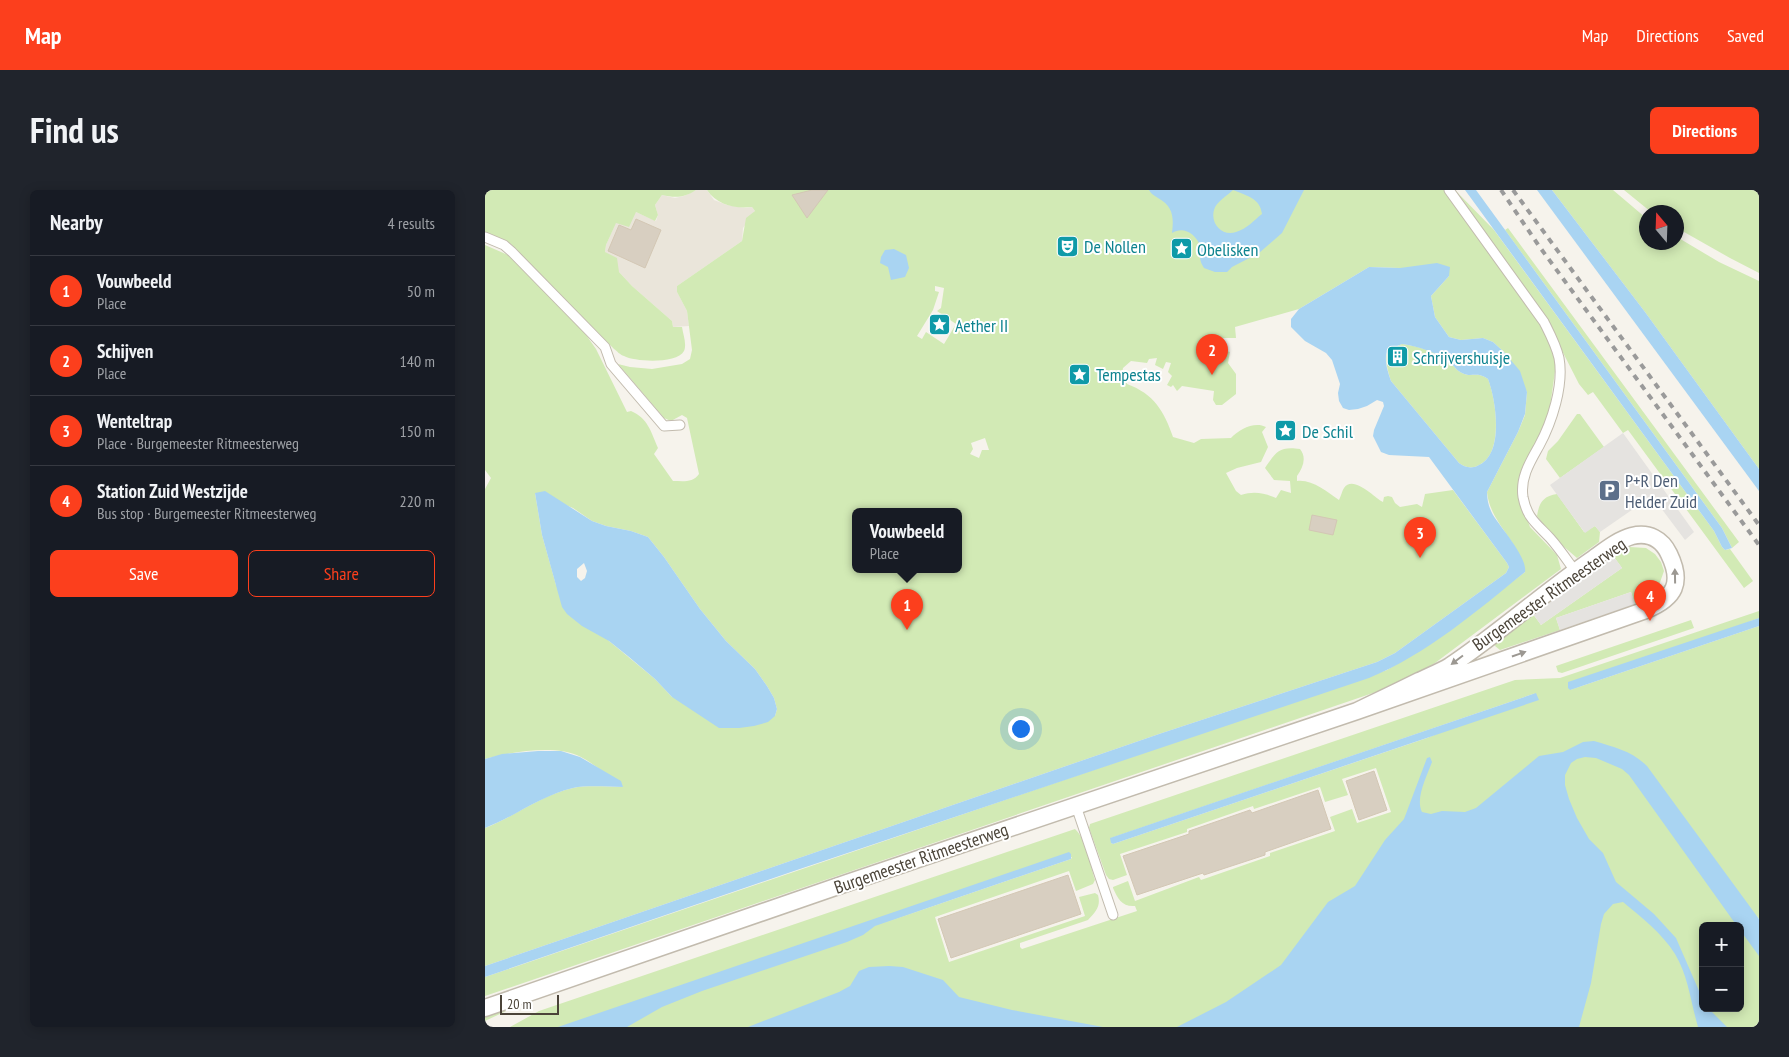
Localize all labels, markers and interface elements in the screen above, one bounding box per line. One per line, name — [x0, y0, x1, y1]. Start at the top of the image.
text: Map — [25, 20, 62, 51]
text: Map — [1582, 24, 1608, 47]
text: Directions — [1636, 24, 1699, 47]
text: Saved — [1727, 24, 1764, 47]
text: Find us — [30, 107, 119, 153]
button: Directions — [1650, 107, 1759, 154]
north arrow — [1639, 205, 1684, 250]
text: Nearby — [50, 209, 103, 236]
text: 4 results — [388, 213, 435, 233]
theatre icon: De Nollen — [1056, 234, 1080, 258]
place label: De Nollen — [1084, 235, 1146, 258]
place icon: Obelisken — [1169, 237, 1193, 261]
place label: Obelisken — [1197, 238, 1258, 261]
text: Vouwbeeld — [97, 269, 171, 293]
text: 1 — [62, 281, 70, 301]
text: 50 m — [407, 281, 435, 301]
text: Place — [97, 293, 126, 313]
place icon: Aether II — [927, 313, 951, 337]
place label: Aether II — [955, 314, 1008, 337]
pin: 2 — [1196, 334, 1228, 375]
text: Schijven — [97, 339, 153, 363]
building icon: Schrijvershuisje — [1385, 345, 1409, 369]
place label: Schrijvershuisje — [1413, 346, 1510, 369]
text: 2 — [62, 351, 70, 371]
text: 140 m — [400, 351, 435, 371]
place icon: Tempestas — [1068, 362, 1092, 386]
text: Place — [97, 363, 126, 383]
place label: Tempestas — [1096, 363, 1161, 386]
text: Wenteltrap — [97, 409, 172, 433]
place icon: De Schil — [1274, 419, 1298, 443]
place label: De Schil — [1302, 420, 1354, 443]
text: 3 — [62, 421, 70, 441]
text: 150 m — [400, 421, 435, 441]
text: Place · Burgemeester Ritmeesterweg — [97, 433, 299, 453]
place label: P+R Den Helder Zuid — [1625, 469, 1697, 513]
parking icon: P+R Den Helder Zuid — [1597, 478, 1621, 502]
text: Station Zuid Westzijde — [97, 479, 248, 503]
text: 4 — [62, 491, 70, 511]
text: 220 m — [400, 491, 435, 511]
text: Bus stop · Burgemeester Ritmeesterweg — [97, 503, 316, 523]
popup — [852, 508, 962, 573]
pin: 3 — [1404, 517, 1436, 558]
text: Vouwbeeld — [870, 519, 944, 543]
street label: Burgemeester Ritmeesterweg — [1468, 532, 1630, 656]
text: Place — [870, 543, 899, 563]
button: Save — [50, 550, 238, 597]
button: Share — [248, 550, 435, 597]
one-way arrow — [1671, 568, 1679, 584]
pin: 4 — [1634, 580, 1666, 621]
pin: 1 — [891, 589, 923, 630]
one-way arrow — [1512, 650, 1527, 658]
one-way arrow — [1451, 655, 1464, 666]
your location — [1008, 716, 1034, 742]
street label: Burgemeester Ritmeesterweg — [831, 817, 1011, 899]
map controls — [1699, 922, 1744, 1012]
button: + — [1699, 922, 1744, 967]
button: − — [1699, 967, 1744, 1012]
scale bar — [500, 992, 559, 1015]
text: 20 m — [507, 995, 532, 1013]

